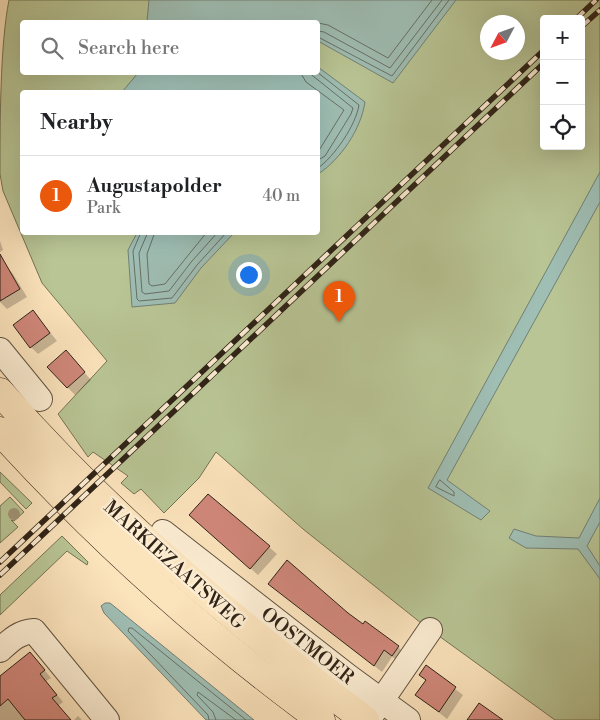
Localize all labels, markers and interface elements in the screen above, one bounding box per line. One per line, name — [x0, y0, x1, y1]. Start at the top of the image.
north arrow — [480, 15, 525, 60]
map controls — [540, 15, 585, 150]
button: + — [540, 15, 585, 60]
search box — [20, 20, 320, 75]
icon: search — [38, 34, 66, 62]
text: Search here — [78, 36, 179, 60]
button: − — [540, 60, 585, 105]
button: locate — [540, 105, 585, 150]
text: Nearby — [40, 110, 113, 136]
text: Augustapolder — [87, 174, 222, 198]
text: 1 — [52, 186, 60, 206]
text: 40 m — [263, 186, 300, 206]
text: Park — [87, 198, 120, 218]
your location — [236, 262, 262, 288]
pin: 1 — [323, 281, 355, 322]
street label: MARKIEZAATSWEG — [99, 495, 250, 634]
street label: OOSTMOER — [256, 602, 359, 690]

